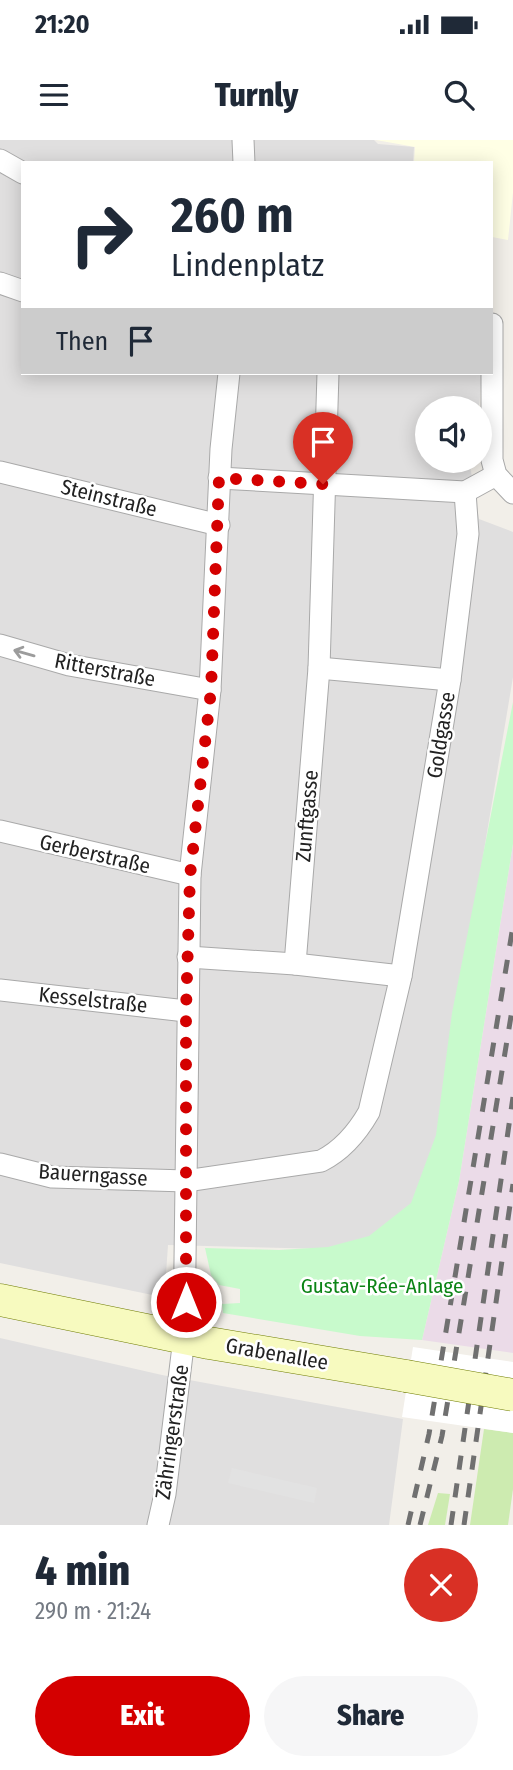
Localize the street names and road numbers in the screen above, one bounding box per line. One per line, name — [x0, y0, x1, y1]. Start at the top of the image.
street label: Steinstraße — [58, 474, 160, 522]
street label: Ritterstraße — [52, 648, 158, 692]
street label: Goldgasse — [421, 690, 461, 780]
street label: Zunftgasse — [290, 769, 324, 863]
street label: Gerberstraße — [37, 829, 153, 879]
street label: Kesselstraße — [37, 981, 149, 1019]
street label: Bauerngasse — [38, 1158, 148, 1192]
street label: Grabenallee — [224, 1332, 330, 1376]
street label: Zähringerstraße — [150, 1363, 194, 1501]

